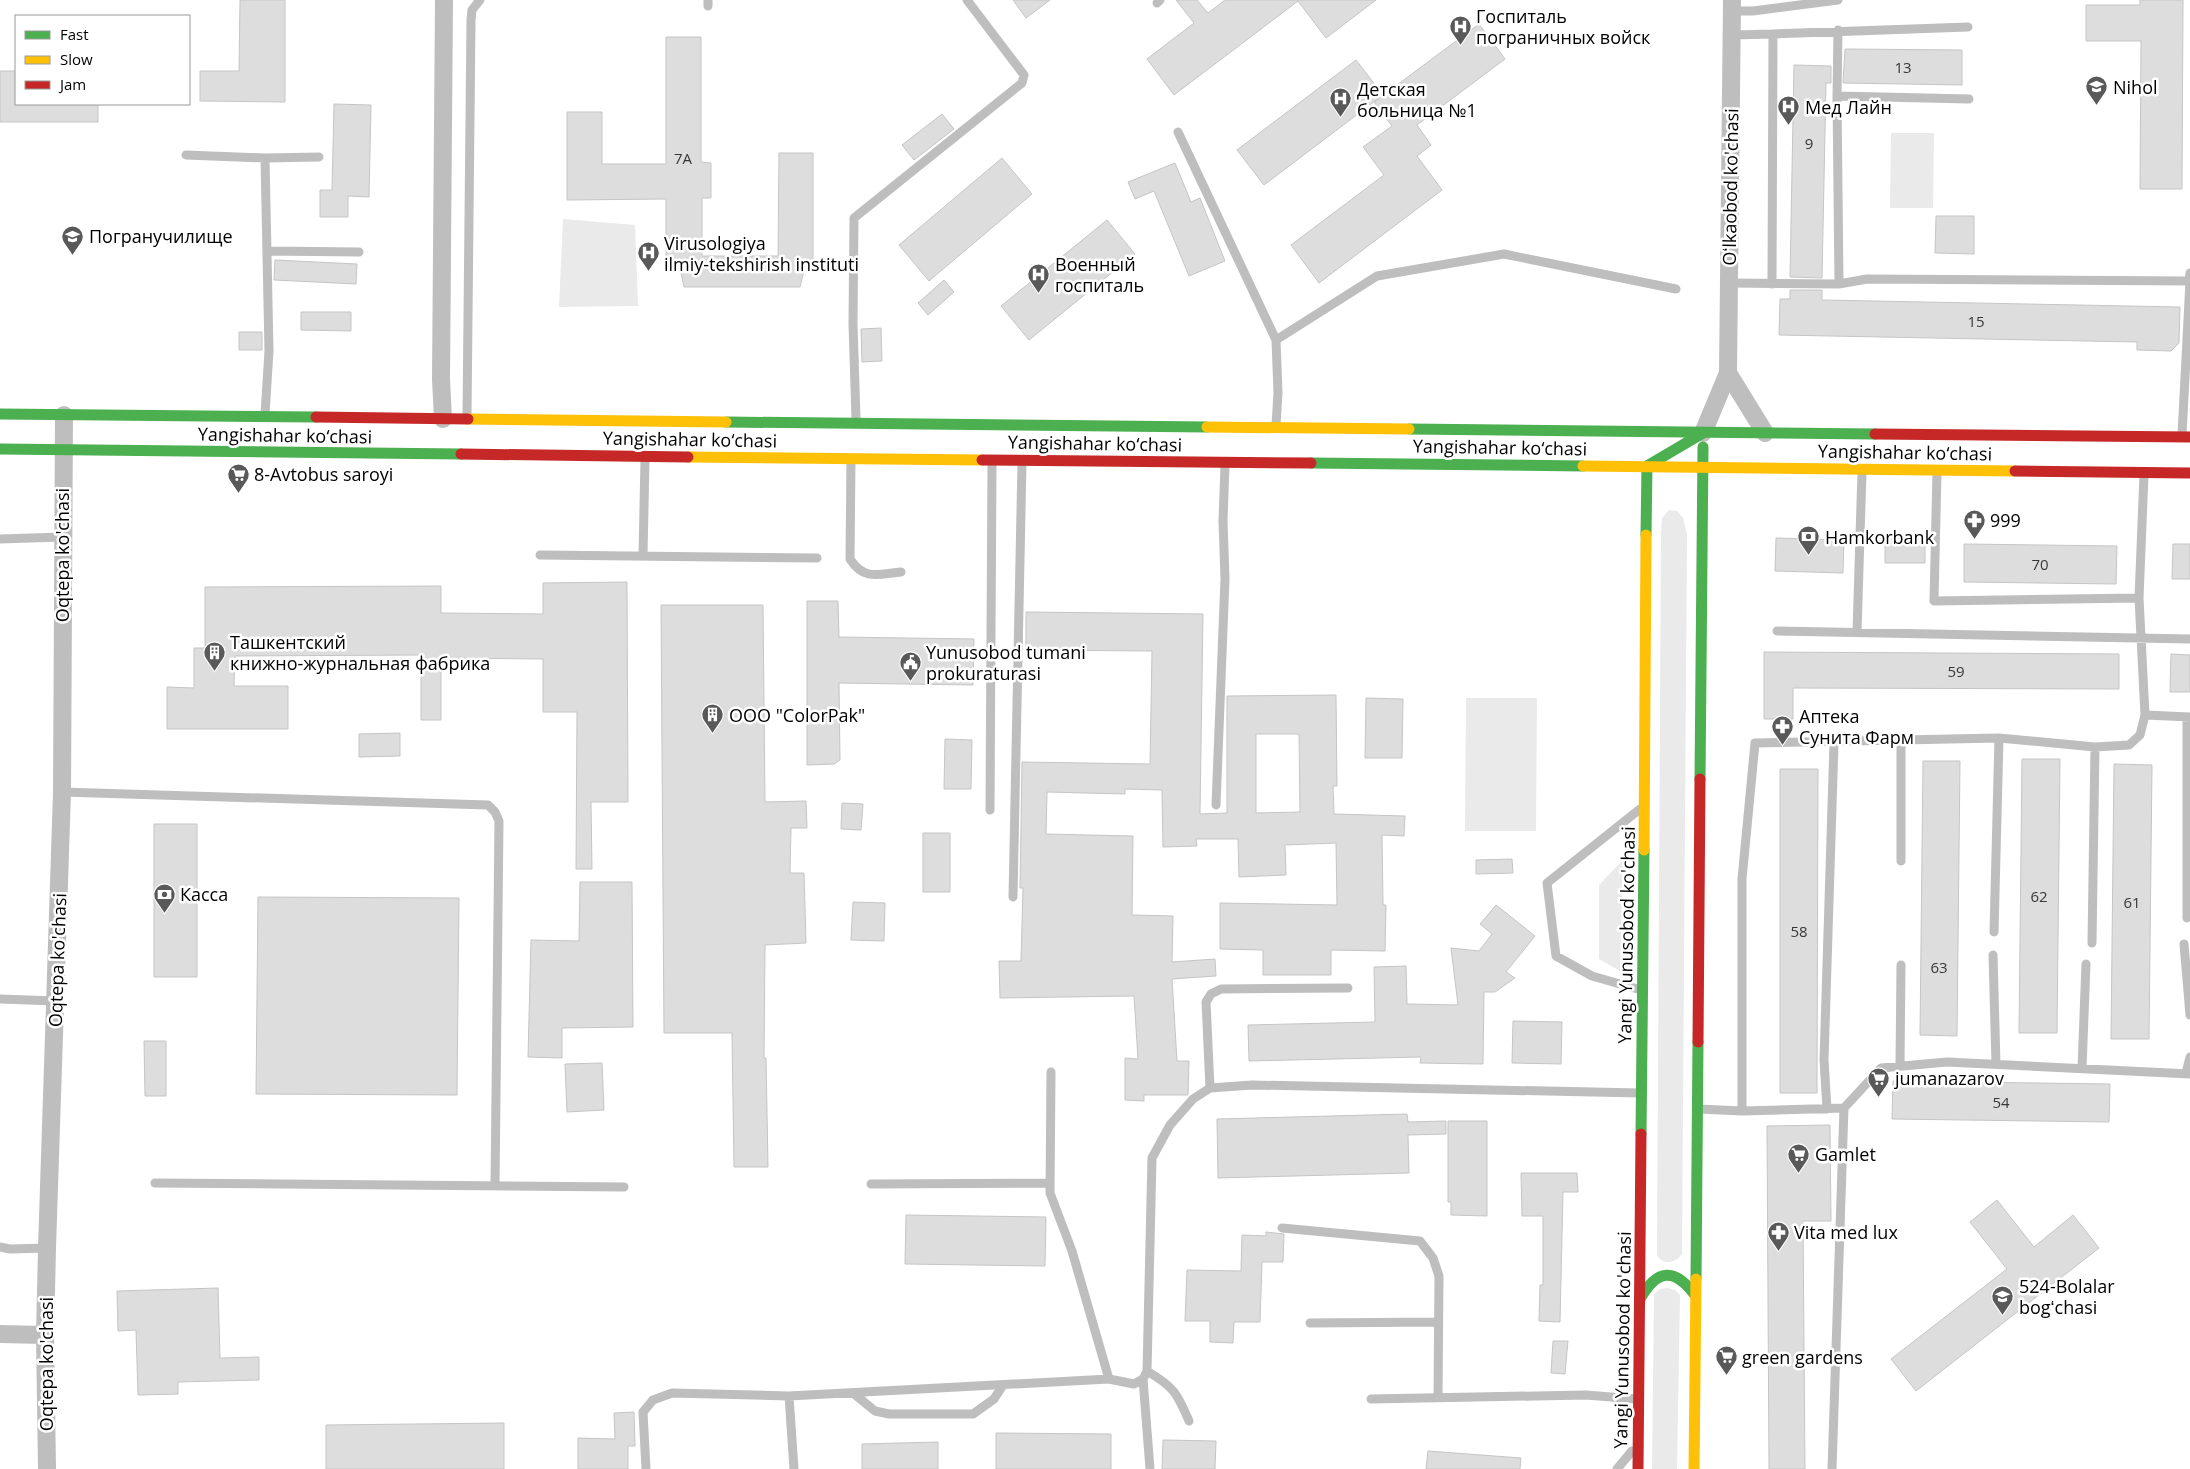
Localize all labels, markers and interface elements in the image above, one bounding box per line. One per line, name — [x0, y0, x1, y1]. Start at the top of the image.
place label: Госпиталь пограничных войск — [1476, 4, 1651, 49]
hospital icon: Госпиталь пограничных войск — [1448, 14, 1472, 45]
legend — [15, 15, 190, 105]
text: Fast — [60, 24, 89, 44]
text: Slow — [60, 49, 93, 69]
house number: 13 — [1894, 57, 1912, 77]
text: Jam — [58, 74, 86, 94]
school or university icon: Nihol — [2085, 75, 2109, 106]
place label: Nihol — [2113, 75, 2158, 99]
place label: Детская больница №1 — [1357, 77, 1477, 122]
hospital icon: Детская больница №1 — [1329, 87, 1353, 118]
hospital icon: Мед Лайн — [1777, 95, 1801, 126]
place label: Мед Лайн — [1805, 95, 1892, 119]
street label: Oʻlkaobod ko'chasi — [1717, 108, 1743, 266]
house number: 9 — [1805, 133, 1813, 153]
house number: 7A — [674, 148, 693, 168]
school or university icon: Погранучилище — [61, 224, 85, 255]
place label: Погранучилище — [89, 224, 233, 248]
place label: Virusologiya ilmiy-tekshirish instituti — [664, 231, 859, 276]
hospital icon: Virusologiya ilmiy-tekshirish instituti — [636, 241, 660, 272]
place label: Военный госпиталь — [1055, 252, 1144, 297]
hospital icon: Военный госпиталь — [1027, 262, 1051, 293]
house number: 15 — [1967, 311, 1985, 331]
street label: Yangishahar ko‘chasi — [198, 421, 372, 449]
street label: Yangishahar ko‘chasi — [603, 425, 777, 453]
street label: Yangishahar ko‘chasi — [1008, 429, 1182, 457]
street label: Yangishahar ko‘chasi — [1413, 433, 1587, 461]
street label: Yangishahar ko‘chasi — [1818, 438, 1992, 466]
supermarket icon: 8-Avtobus saroyi — [226, 462, 250, 493]
place label: 8-Avtobus saroyi — [254, 462, 393, 486]
street label: Oqtepa ko'chasi — [50, 488, 74, 622]
pharmacy icon: 999 — [1962, 508, 1986, 539]
place label: 999 — [1990, 508, 2021, 532]
bank icon: Hamkorbank — [1797, 525, 1821, 556]
place label: Hamkorbank — [1825, 525, 1935, 549]
house number: 70 — [2031, 554, 2049, 574]
place label: Ташкентский книжно-журнальная фабрика — [230, 630, 490, 675]
building icon: Ташкентский книжно-журнальная фабрика — [202, 640, 226, 671]
place label: Yunusobod tumani prokuraturasi — [926, 640, 1086, 685]
public building icon: Yunusobod tumani prokuraturasi — [898, 650, 922, 681]
house number: 59 — [1947, 661, 1965, 681]
building icon: OOO "ColorPak" — [701, 703, 725, 734]
place label: OOO "ColorPak" — [729, 703, 865, 727]
place label: Аптека Сунита Фарм — [1799, 704, 1914, 749]
pharmacy icon: Аптека Сунита Фарм — [1771, 714, 1795, 745]
street label: Yangi Yunusobod ko'chasi — [1612, 826, 1640, 1044]
bank icon: Касса — [152, 882, 176, 913]
place label: Касса — [180, 882, 228, 906]
house number: 62 — [2030, 886, 2048, 906]
street label: Oqtepa ko'chasi — [43, 892, 71, 1028]
house number: 61 — [2123, 892, 2141, 912]
house number: 58 — [1790, 921, 1808, 941]
house number: 63 — [1930, 957, 1948, 977]
supermarket icon: jumanazarov — [1867, 1066, 1891, 1097]
place label: jumanazarov — [1894, 1066, 2004, 1090]
house number: 54 — [1992, 1092, 2010, 1112]
supermarket icon: Gamlet — [1787, 1142, 1811, 1173]
place label: Gamlet — [1815, 1142, 1876, 1166]
pharmacy icon: Vita med lux — [1766, 1220, 1790, 1251]
place label: Vita med lux — [1794, 1220, 1898, 1244]
street label: Yangi Yunusobod ko'chasi — [1608, 1231, 1636, 1449]
place label: 524-Bolalar bogʻchasi — [2019, 1274, 2115, 1319]
school or university icon: 524-Bolalar bogʻchasi — [1991, 1284, 2015, 1315]
street label: Oqtepa ko'chasi — [34, 1297, 58, 1431]
supermarket icon: green gardens — [1714, 1345, 1738, 1376]
place label: green gardens — [1742, 1345, 1863, 1369]

